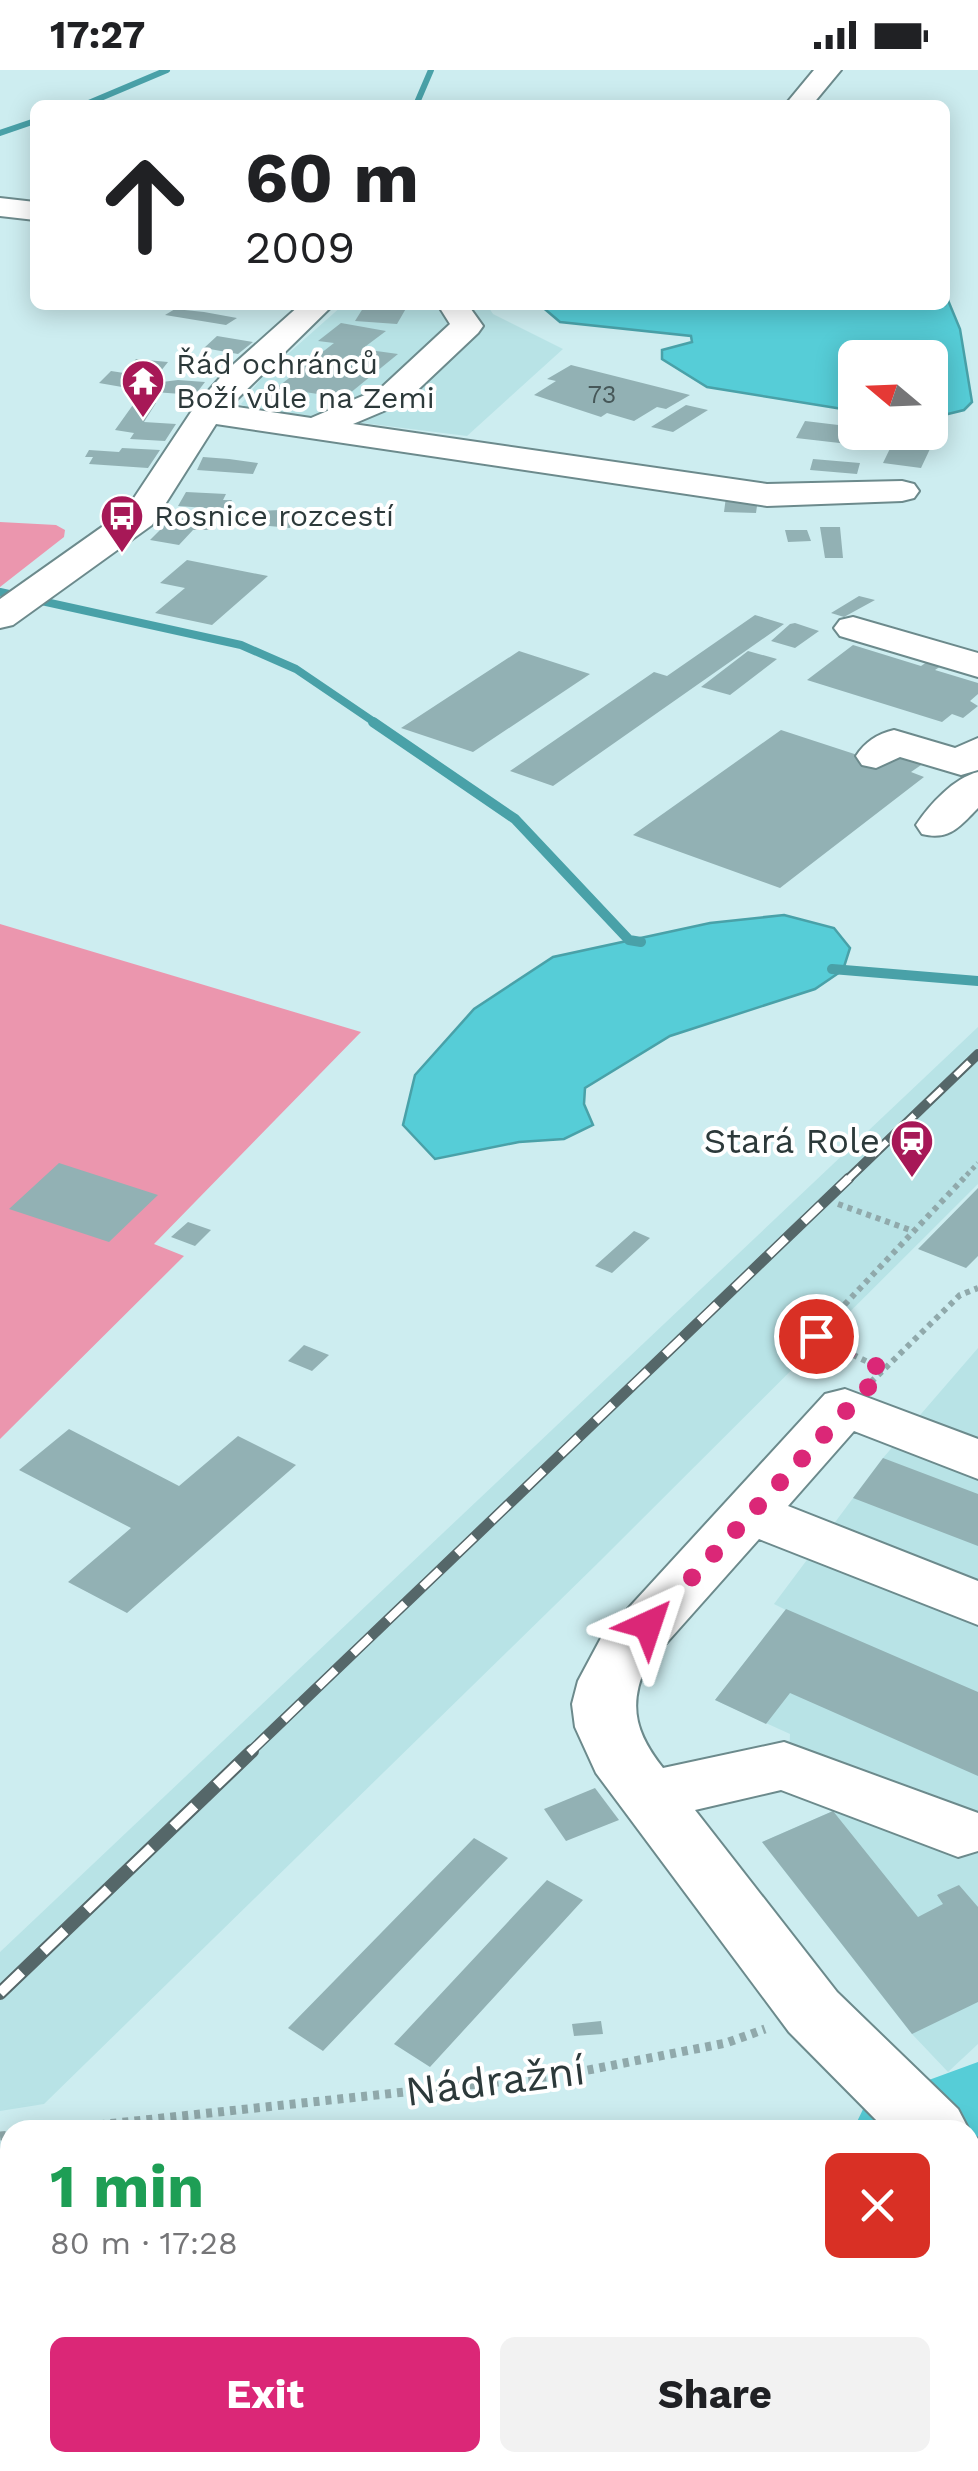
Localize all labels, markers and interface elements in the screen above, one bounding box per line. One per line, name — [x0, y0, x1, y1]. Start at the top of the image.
text: 17:27 — [50, 13, 145, 57]
text: 60 m — [245, 137, 419, 219]
icon: ahead — [80, 140, 210, 270]
text: 2009 — [245, 221, 355, 274]
north arrow — [838, 340, 948, 450]
map controls — [838, 340, 948, 450]
place label: Řád ochránců Boží vůle na Zemi — [176, 346, 435, 415]
temple icon: Řád ochránců Boží vůle na Zemi — [120, 358, 166, 419]
house number: 73 — [588, 380, 616, 409]
bus stop icon: Rosnice rozcestí — [99, 493, 145, 554]
place label: Rosnice rozcestí — [154, 498, 394, 533]
station icon: Stará Role — [889, 1118, 935, 1179]
place label: Stará Role — [704, 1120, 880, 1162]
pin — [774, 1294, 859, 1379]
icon: arrive — [789, 1309, 844, 1364]
position arrow — [596, 1573, 700, 1677]
street label: Nádražní — [402, 2045, 588, 2116]
text: 1 min — [50, 2151, 204, 2222]
button: close — [825, 2153, 930, 2258]
text: 80 m · 17:28 — [50, 2224, 238, 2262]
button: Exit — [50, 2337, 480, 2452]
button: Share — [500, 2337, 930, 2452]

